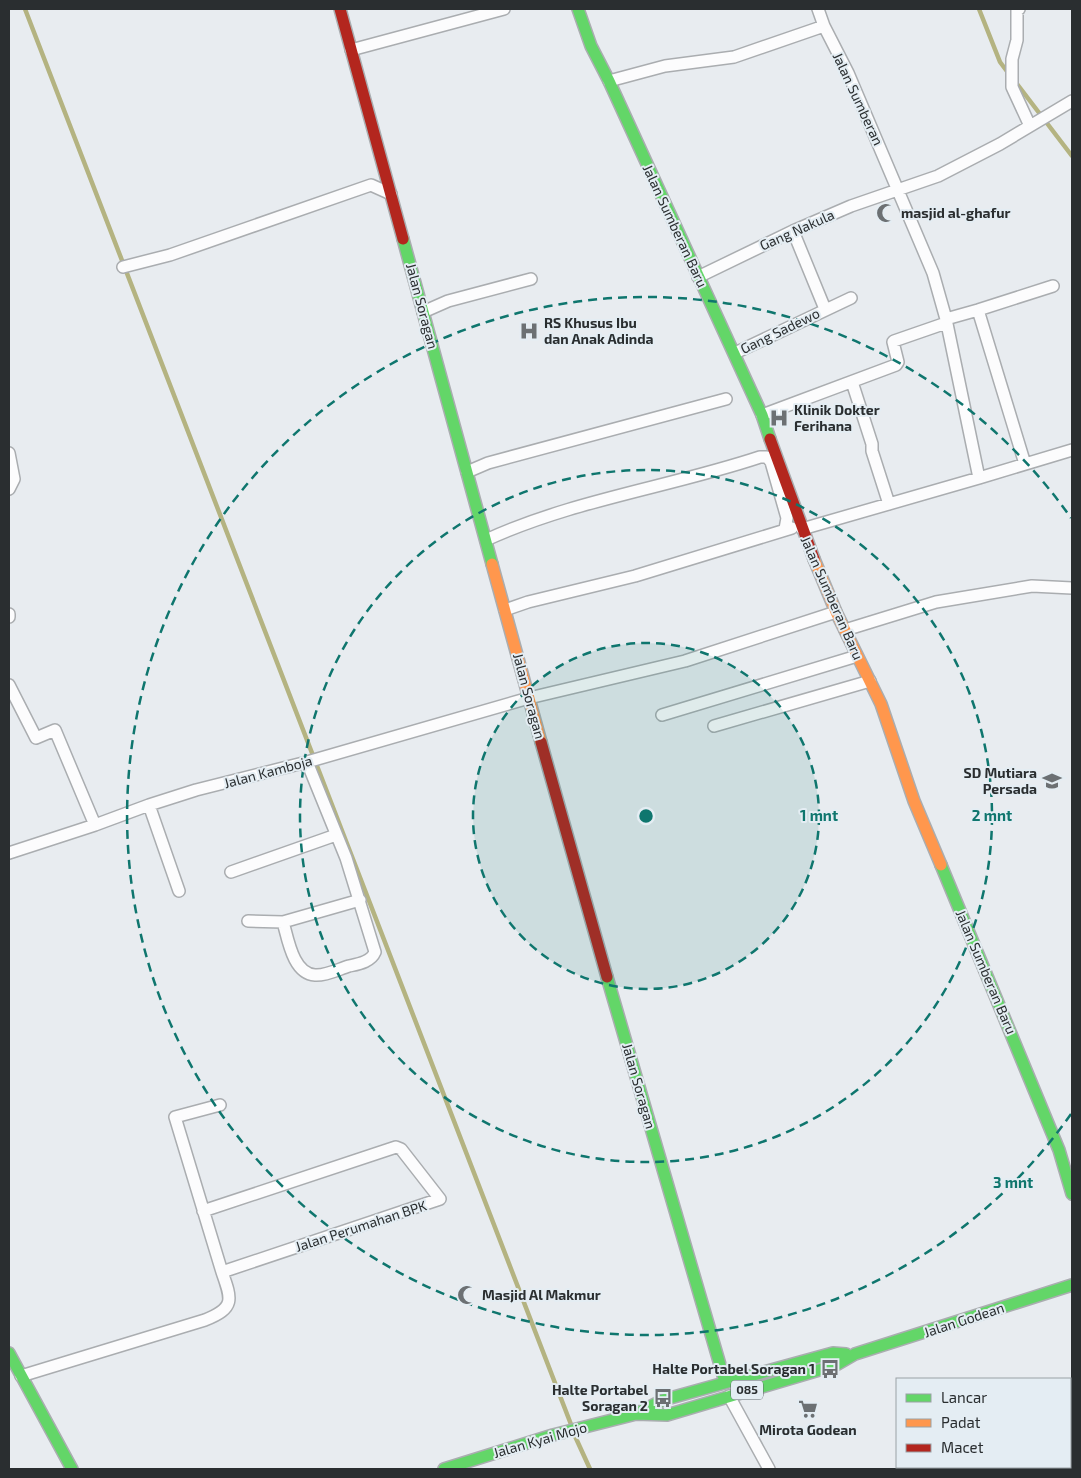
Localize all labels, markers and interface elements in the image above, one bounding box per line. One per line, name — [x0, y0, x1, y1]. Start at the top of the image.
street label: Jalan Sumberan — [829, 50, 887, 148]
street label: Jalan Sumberan Baru — [640, 162, 711, 290]
mosque icon: masjid al-ghafur — [875, 202, 897, 224]
place label: masjid al-ghafur — [901, 204, 1011, 221]
street label: Gang Nakula — [757, 205, 837, 254]
street label: Jalan Soragan — [403, 261, 442, 351]
street label: Gang Sadewo — [737, 304, 822, 357]
place label: RS Khusus Ibu dan Anak Adinda — [544, 314, 654, 347]
hospital icon: RS Khusus Ibu dan Anak Adinda — [518, 320, 540, 342]
place label: Klinik Dokter Ferihana — [794, 401, 880, 434]
hospital icon: Klinik Dokter Ferihana — [768, 407, 790, 429]
street label: Jalan Sumberan Baru — [798, 533, 867, 662]
street label: Jalan Soragan — [510, 651, 549, 741]
street label: Jalan Kamboja — [222, 752, 314, 791]
place label: SD Mutiara Persada — [964, 764, 1037, 797]
school or university icon: SD Mutiara Persada — [1041, 770, 1063, 792]
text: 1 mnt — [800, 806, 838, 824]
text: 2 mnt — [972, 806, 1012, 824]
centre of rings — [637, 807, 655, 825]
street label: Jalan Sumberan Baru — [953, 907, 1020, 1037]
street label: Jalan Soragan — [619, 1041, 660, 1131]
text: 3 mnt — [993, 1173, 1033, 1191]
street label: Jalan Perumahan BPK — [293, 1196, 429, 1255]
mosque icon: Masjid Al Makmur — [456, 1284, 478, 1306]
place label: Masjid Al Makmur — [482, 1286, 601, 1303]
street label: Jalan Godean — [921, 1299, 1006, 1341]
bus stop icon: Halte Portabel Soragan 1 — [819, 1358, 841, 1380]
place label: Halte Portabel Soragan 1 — [652, 1360, 815, 1377]
legend — [896, 1378, 1071, 1468]
road number: 085 — [731, 1380, 763, 1400]
place label: Halte Portabel Soragan 2 — [552, 1381, 648, 1414]
bus stop icon: Halte Portabel Soragan 2 — [652, 1387, 674, 1409]
text: Lancar — [941, 1388, 987, 1406]
supermarket icon: Mirota Godean — [797, 1398, 819, 1420]
text: Padat — [941, 1413, 981, 1431]
street label: Jalan Kyai Mojo — [491, 1418, 589, 1461]
place label: Mirota Godean — [759, 1421, 857, 1438]
text: Macet — [941, 1438, 984, 1456]

